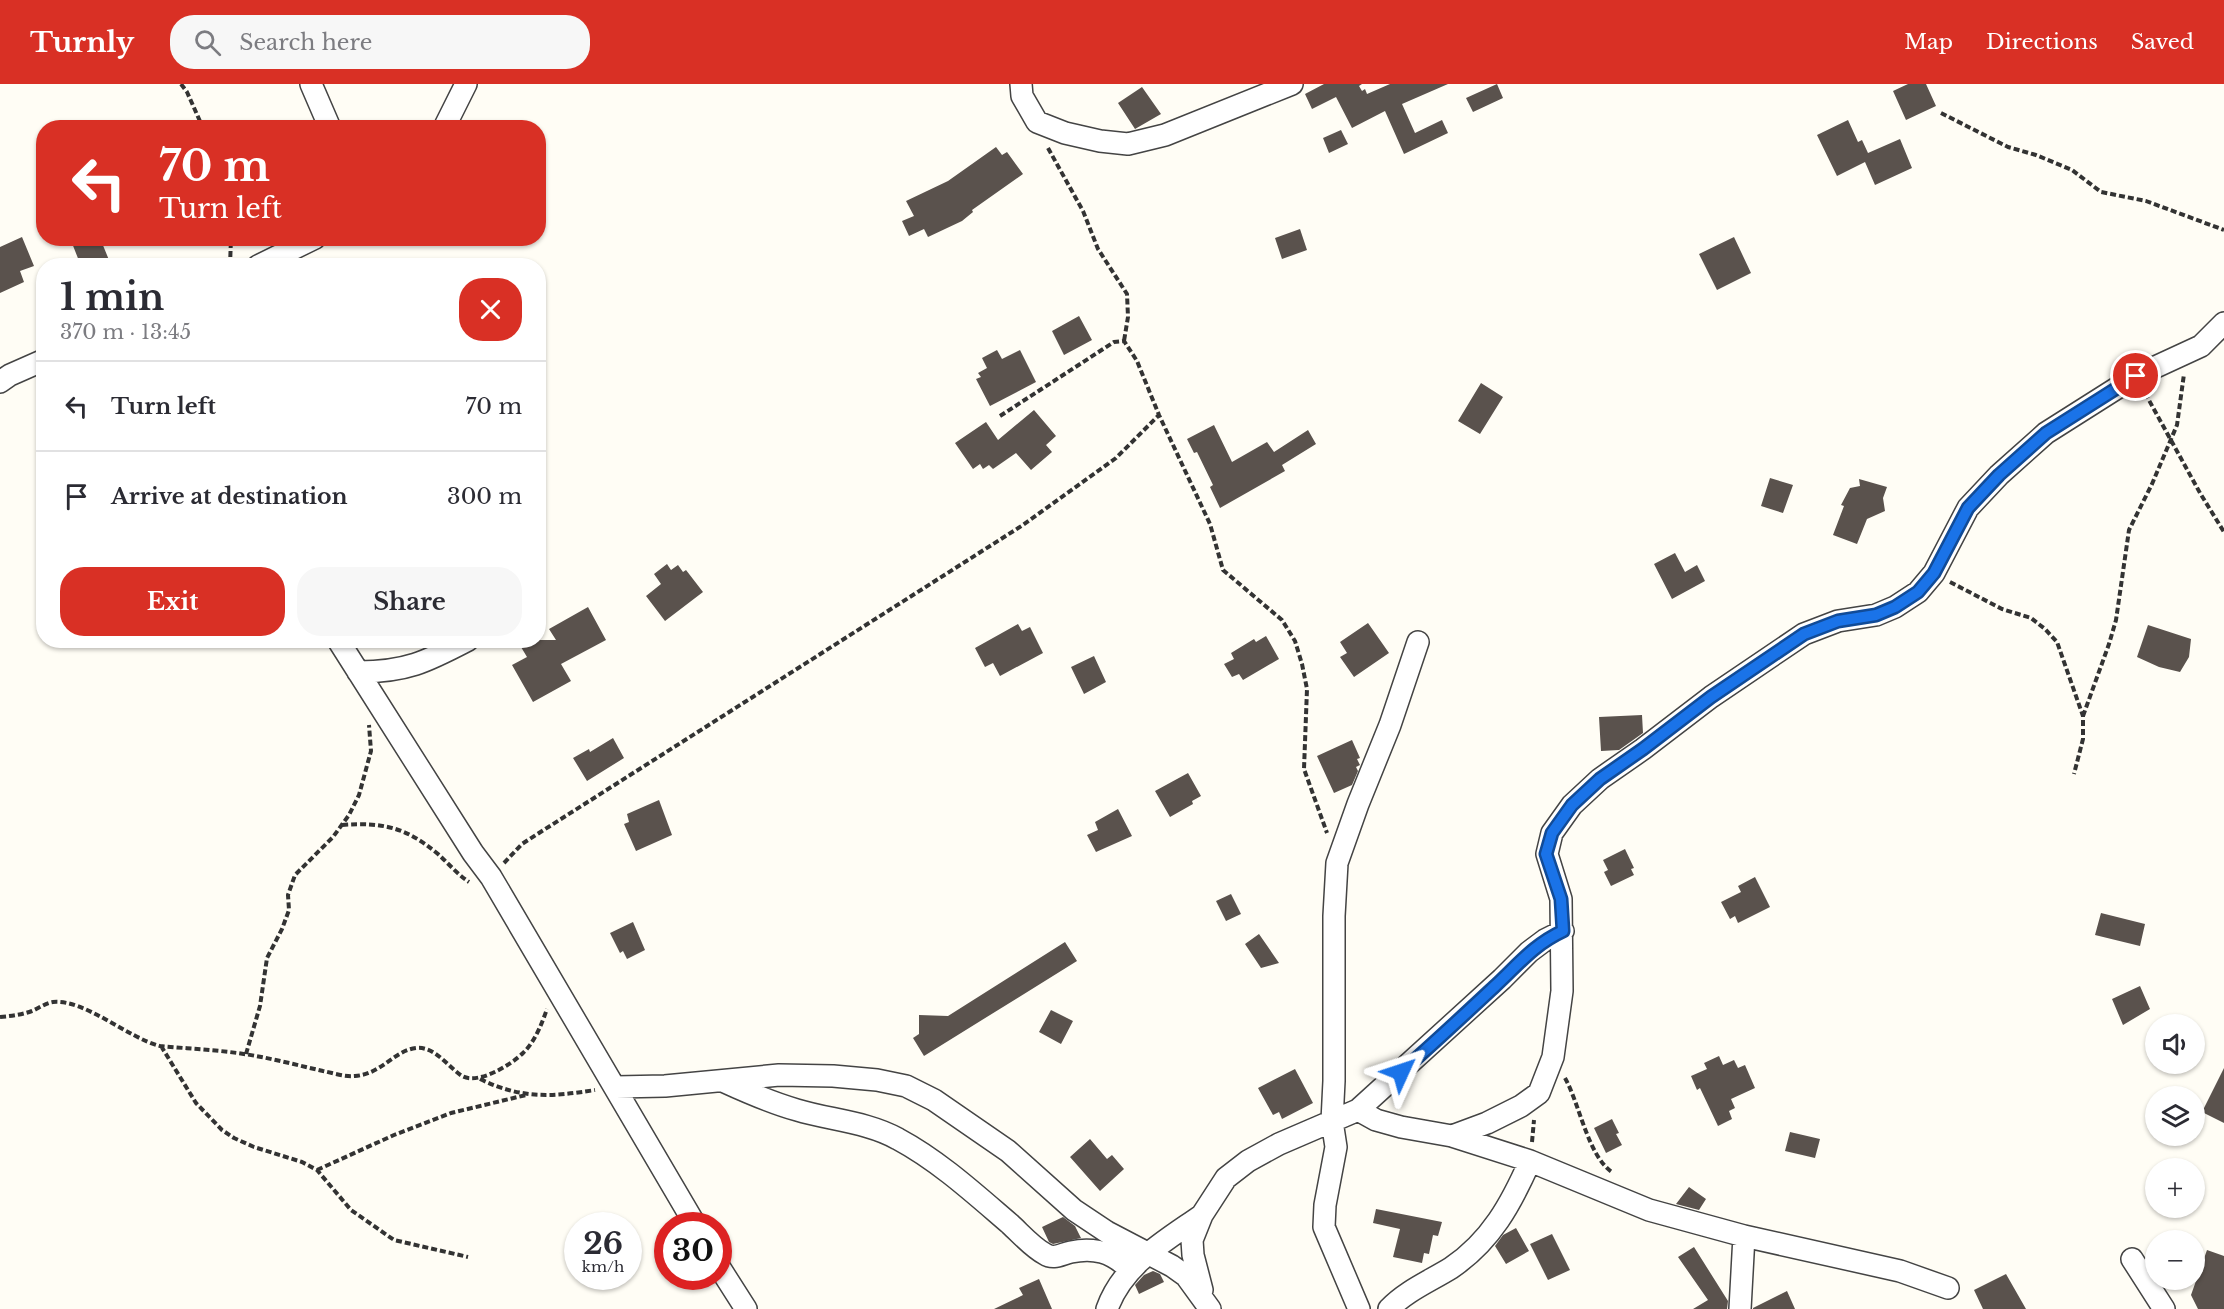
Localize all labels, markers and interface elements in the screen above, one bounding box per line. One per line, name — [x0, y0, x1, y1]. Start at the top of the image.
search box — [170, 15, 590, 69]
text: Turnly — [30, 25, 134, 60]
icon: search — [191, 26, 224, 59]
text: Search here — [239, 29, 372, 56]
text: Map — [1904, 29, 1953, 55]
text: Directions — [1986, 29, 2098, 55]
text: Saved — [2131, 29, 2194, 55]
text: 70 m — [159, 140, 270, 192]
icon: left — [60, 144, 138, 222]
text: Turn left — [159, 192, 282, 225]
text: 1 min — [60, 275, 164, 320]
button: close — [459, 278, 522, 341]
text: 370 m · 13:45 — [60, 320, 191, 344]
pin — [2110, 350, 2161, 401]
icon: arrive — [2119, 359, 2152, 392]
icon: left — [60, 390, 93, 423]
text: Turn left — [111, 393, 216, 420]
text: 70 m — [465, 393, 522, 420]
icon: arrive — [60, 480, 93, 513]
text: Arrive at destination — [111, 483, 348, 510]
text: 300 m — [447, 483, 522, 510]
button: Exit — [60, 567, 285, 636]
button: Share — [297, 567, 522, 636]
map controls — [2145, 1014, 2205, 1290]
button: sound — [2145, 1014, 2205, 1074]
position arrow — [1369, 1040, 1433, 1104]
button: layers — [2145, 1086, 2205, 1146]
button: + — [2145, 1158, 2205, 1218]
speed limit sign: 30 — [654, 1212, 732, 1290]
text: 26 — [583, 1225, 623, 1262]
button: − — [2145, 1230, 2205, 1290]
text: km/h — [582, 1257, 624, 1276]

